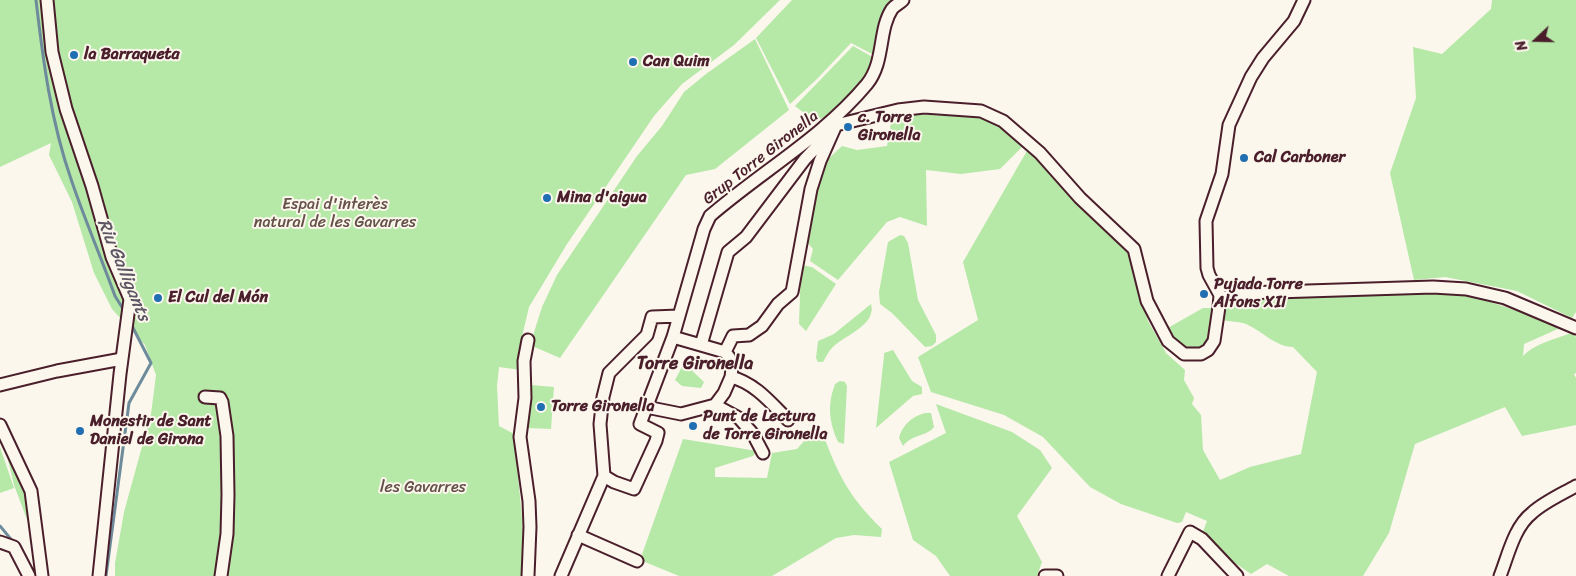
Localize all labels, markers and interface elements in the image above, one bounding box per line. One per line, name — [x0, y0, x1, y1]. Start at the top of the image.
north arrow — [1511, 15, 1561, 65]
text: N — [1508, 37, 1535, 55]
place label: la Barraqueta — [84, 45, 180, 65]
marker: la Barraqueta — [68, 49, 80, 61]
place label: Can Quim — [643, 52, 709, 72]
marker: Can Quim — [627, 56, 639, 68]
street label: Grup Torre Gironella — [699, 107, 823, 209]
place label: c. Torre Gironella — [858, 108, 921, 146]
marker: c. Torre Gironella — [842, 121, 854, 133]
place label: Cal Carboner — [1254, 148, 1345, 168]
marker: Cal Carboner — [1238, 152, 1250, 164]
place label: Mina d'aigua — [557, 188, 647, 208]
marker: Mina d'aigua — [541, 192, 553, 204]
park label: Espai d'interès natural de les Gavarres — [254, 195, 416, 233]
water label: Riu Galligants — [92, 216, 154, 324]
place label: Pujada Torre Alfons XII — [1214, 275, 1303, 313]
place label: El Cul del Món — [168, 288, 268, 308]
marker: Pujada Torre Alfons XII — [1198, 288, 1210, 300]
marker: El Cul del Món — [152, 292, 164, 304]
district label: Torre Gironella — [637, 353, 753, 375]
place label: Torre Gironella — [551, 397, 655, 417]
marker: Torre Gironella — [535, 401, 547, 413]
place label: Punt de Lectura de Torre Gironella — [703, 407, 827, 445]
place label: Monestir de Sant Daniel de Girona — [90, 412, 211, 450]
marker: Punt de Lectura de Torre Gironella — [687, 420, 699, 432]
marker: Monestir de Sant Daniel de Girona — [74, 425, 86, 437]
park label: les Gavarres — [380, 478, 466, 498]

